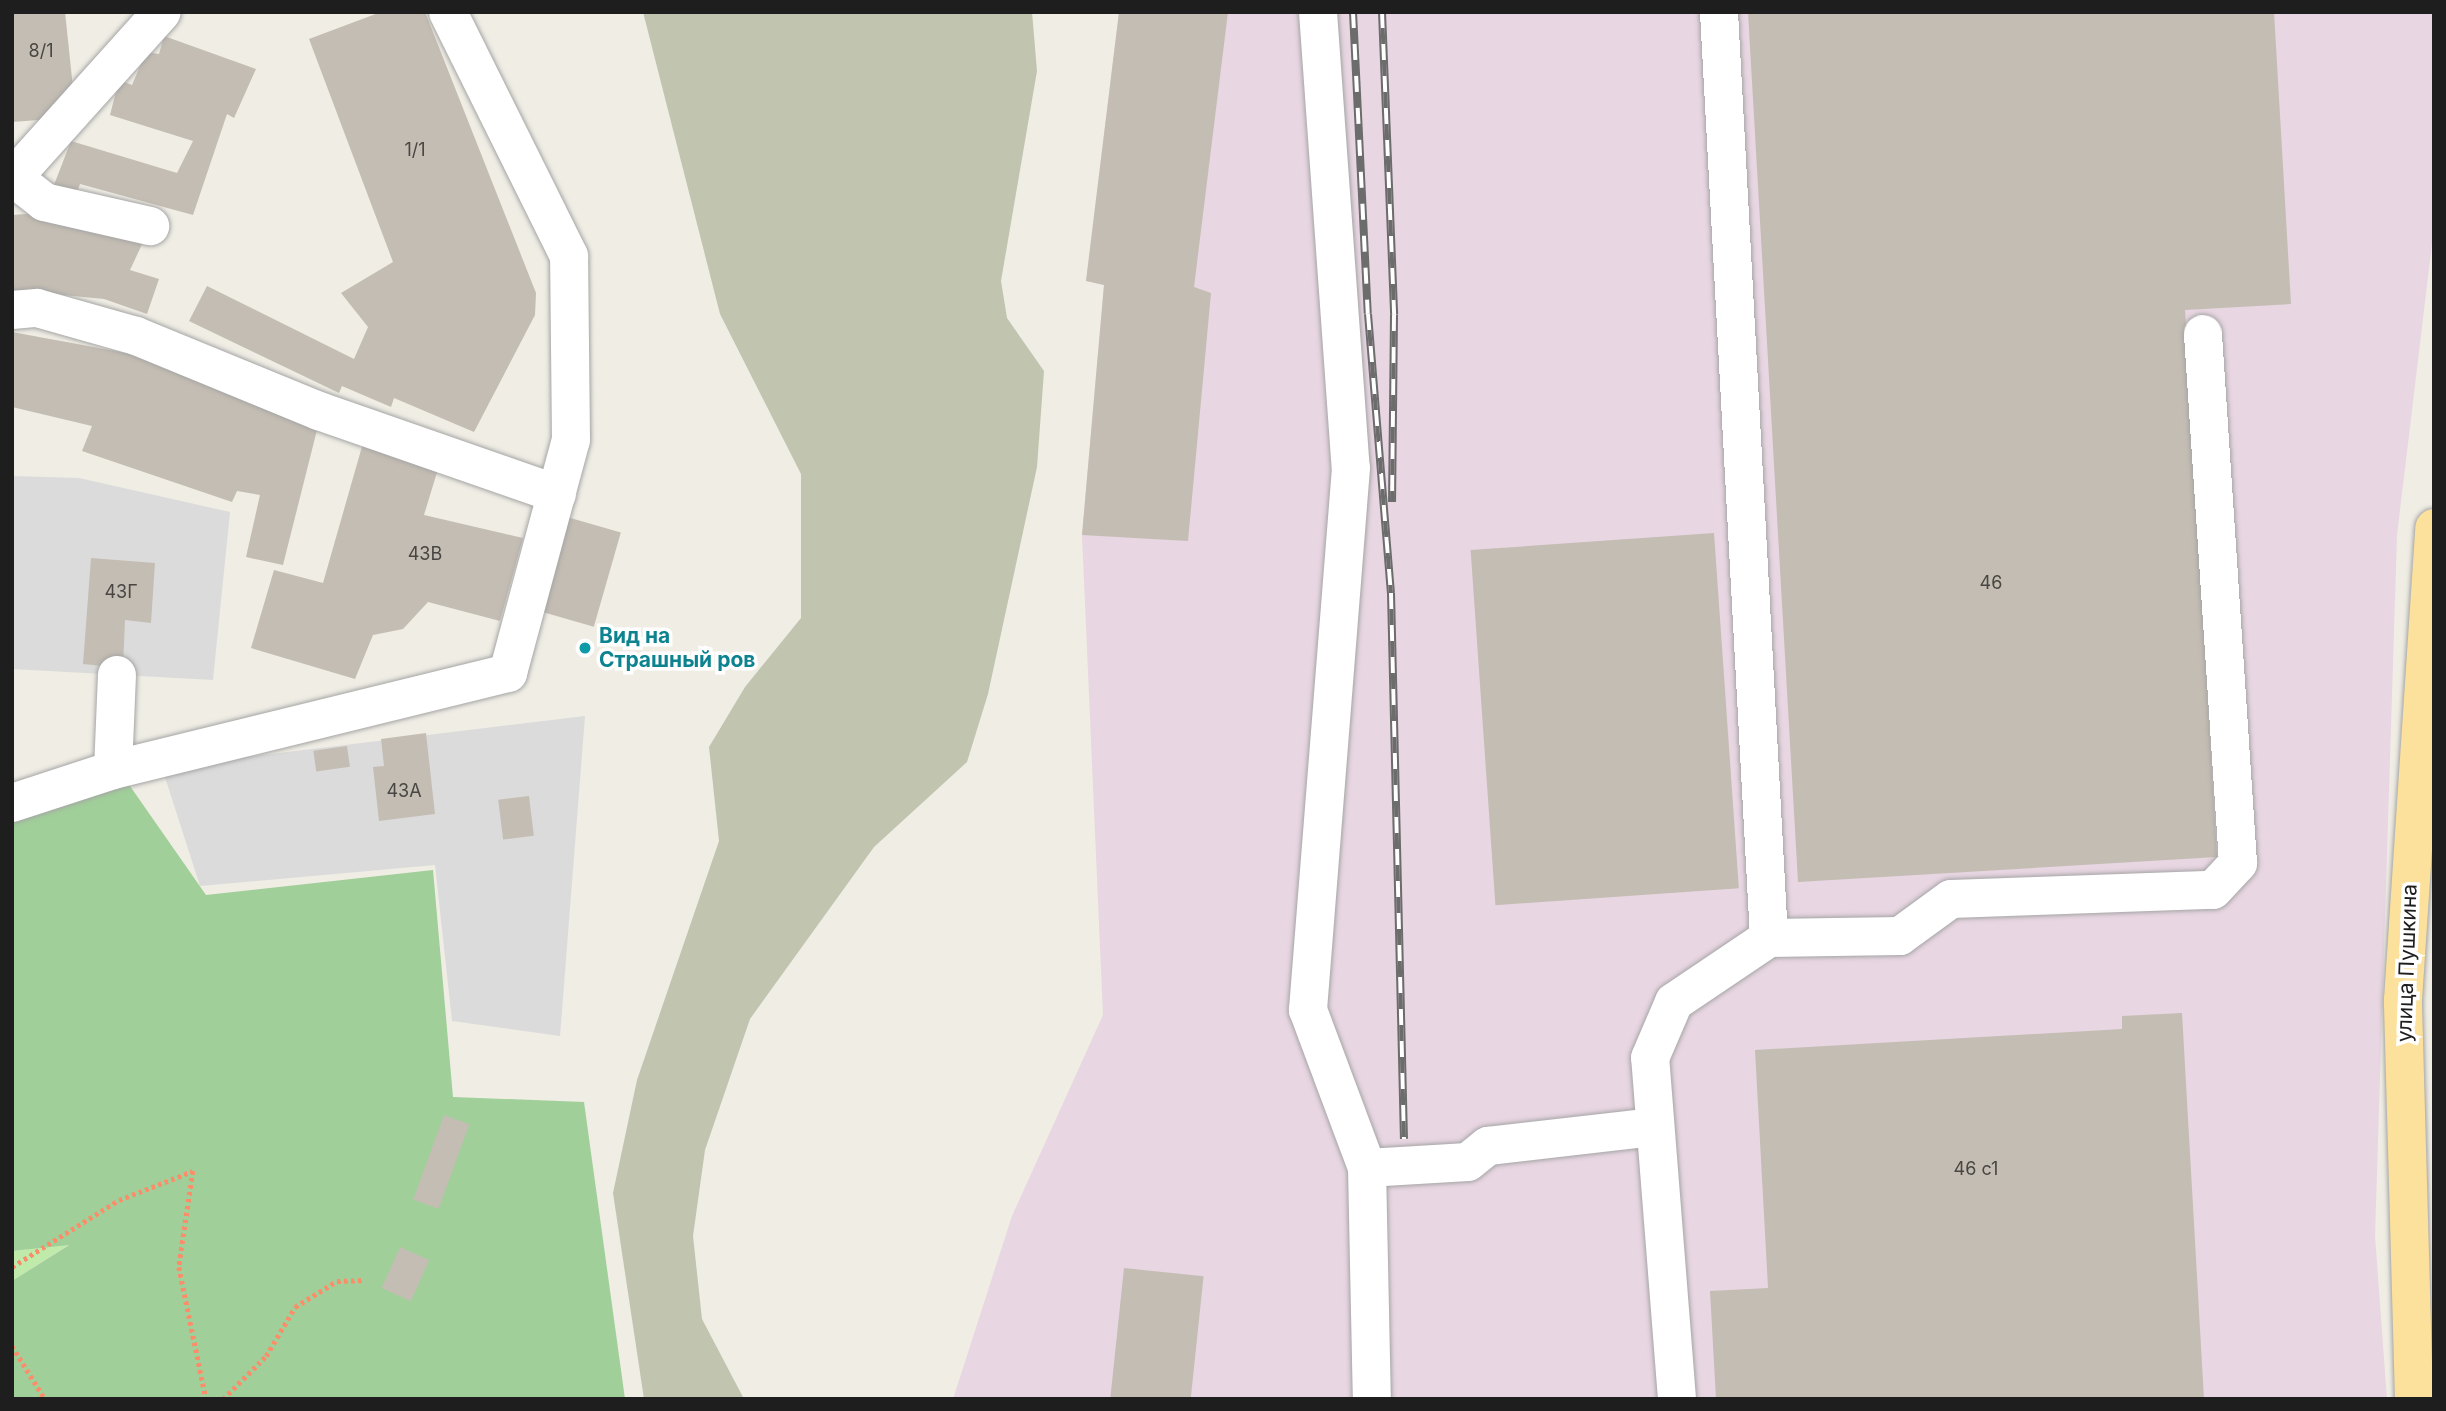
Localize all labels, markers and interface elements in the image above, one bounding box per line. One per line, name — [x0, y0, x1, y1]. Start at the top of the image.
house number: 8/1 — [29, 40, 53, 62]
house number: 1/1 — [404, 139, 426, 161]
house number: 43В — [408, 543, 442, 565]
house number: 46 — [1980, 572, 2002, 594]
house number: 43Г — [104, 581, 138, 603]
place label: Вид на Страшный ров — [599, 623, 755, 673]
marker: Вид на Страшный ров — [577, 640, 593, 656]
house number: 43А — [386, 780, 422, 802]
street label: улица Пушкина — [2392, 883, 2422, 1043]
house number: 46 с1 — [1954, 1158, 1998, 1180]

